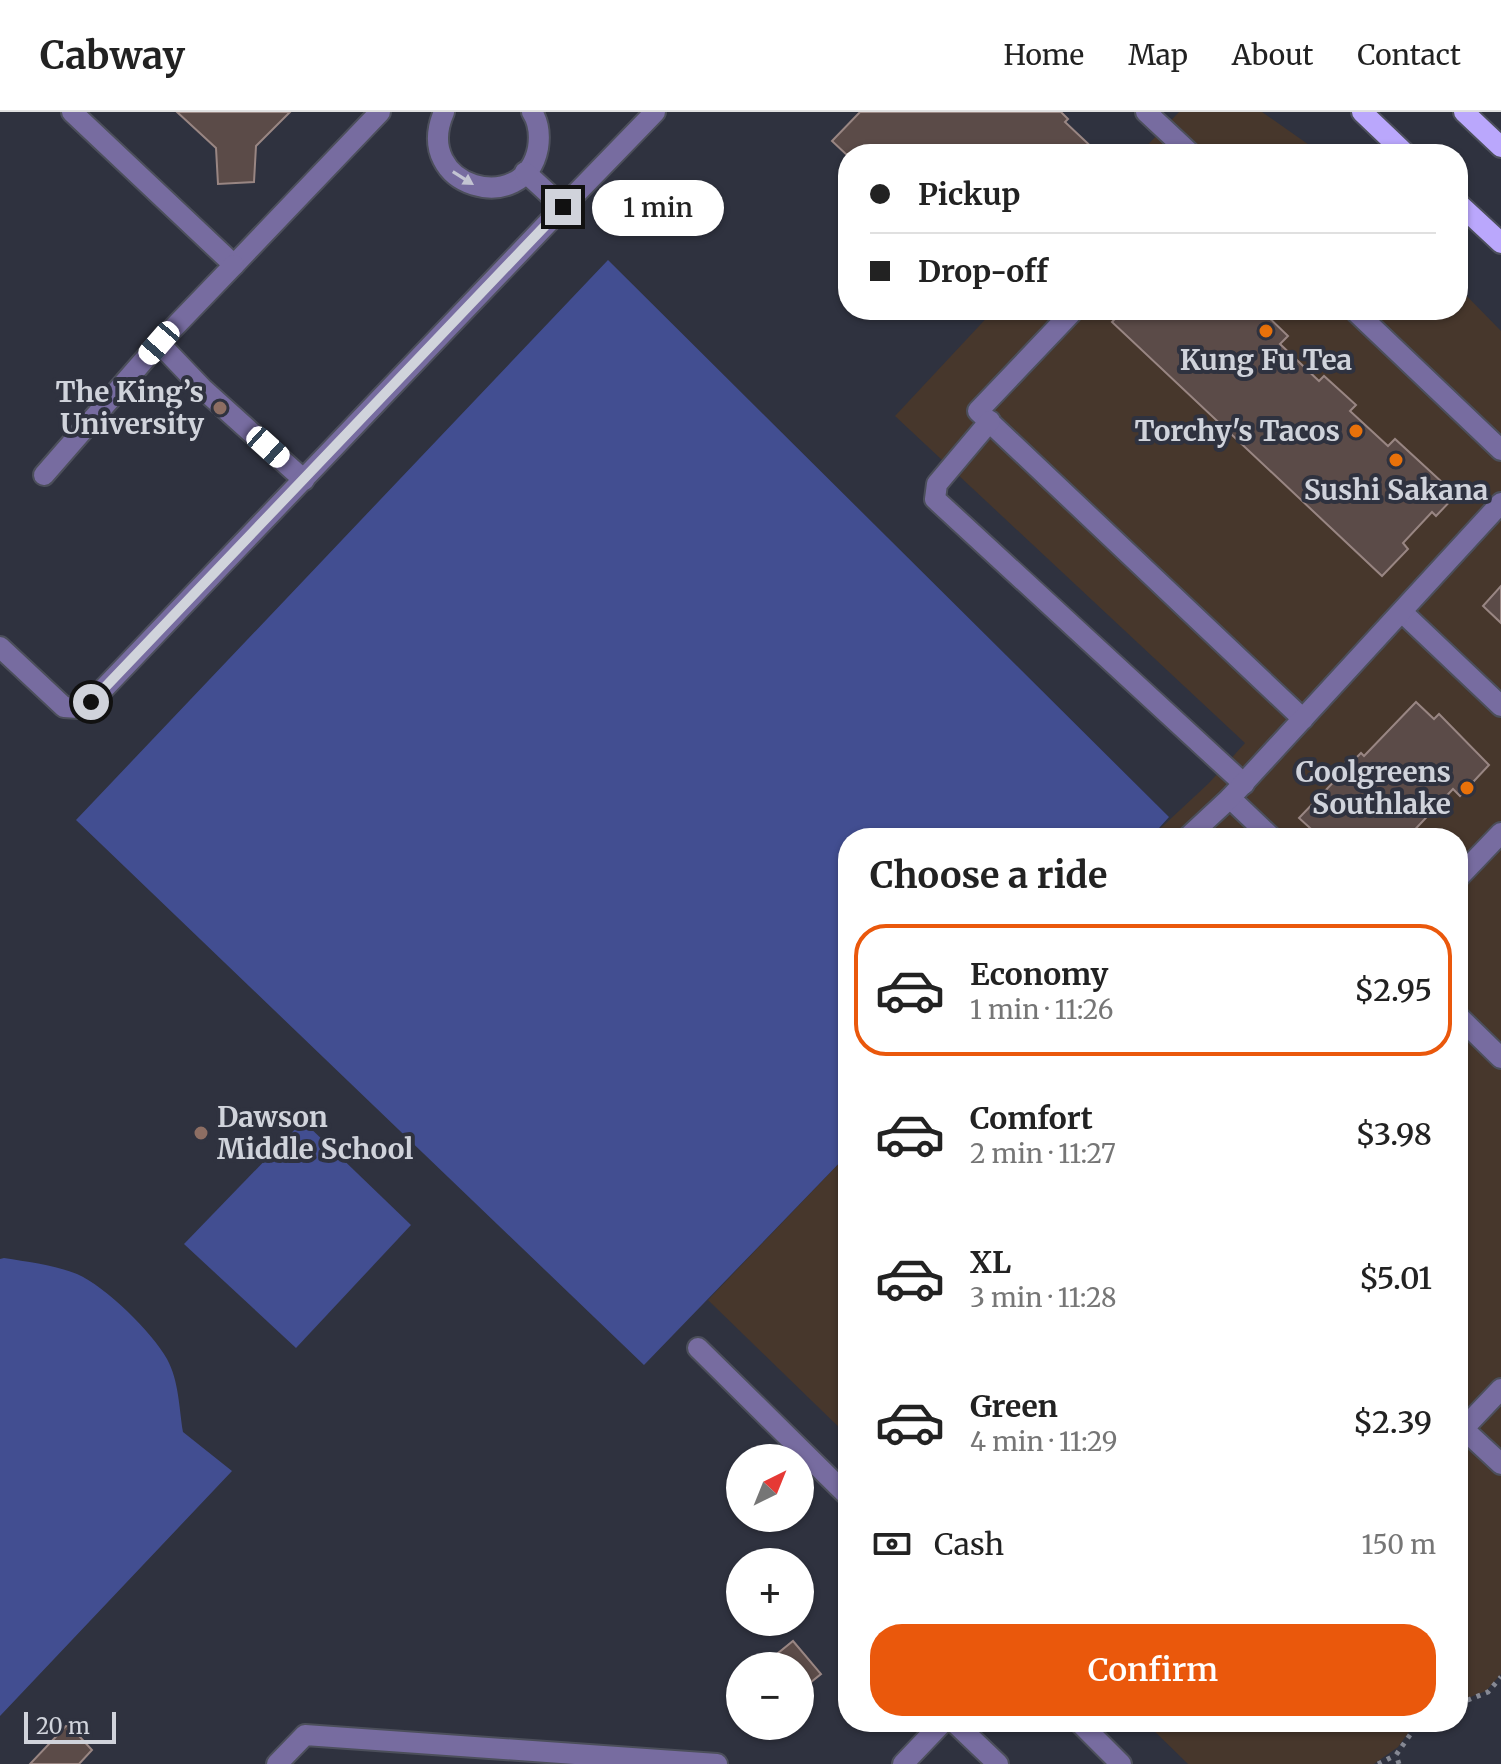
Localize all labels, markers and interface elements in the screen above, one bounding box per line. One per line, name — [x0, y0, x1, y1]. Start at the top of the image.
text: Cabway — [40, 32, 185, 79]
text: Home — [1003, 37, 1084, 73]
text: Map — [1128, 37, 1188, 73]
text: About — [1232, 37, 1313, 73]
text: Contact — [1357, 37, 1461, 73]
one-way arrow — [452, 171, 474, 185]
text: Pickup — [918, 175, 1020, 213]
callout: 1 min — [591, 179, 723, 235]
route end — [545, 189, 581, 225]
text: 1 min — [623, 191, 693, 224]
text: Drop-off — [918, 252, 1048, 290]
car — [134, 317, 184, 369]
marker: Kung Fu Tea — [1257, 322, 1275, 340]
place label: Kung Fu Tea — [1180, 342, 1353, 378]
place label: The King’s University — [55, 374, 204, 442]
marker: The King’s University — [211, 399, 229, 417]
place label: Torchy's Tacos — [1135, 413, 1340, 449]
car — [242, 422, 294, 472]
marker: Torchy's Tacos — [1347, 422, 1365, 440]
marker: Sushi Sakana — [1387, 451, 1405, 469]
place label: Sushi Sakana — [1304, 472, 1489, 508]
route start — [73, 684, 109, 720]
place label: Coolgreens Southlake — [1296, 754, 1451, 822]
marker: Coolgreens Southlake — [1458, 779, 1476, 797]
text: Choose a ride — [870, 853, 1107, 898]
icon: car — [874, 954, 946, 1026]
text: Economy — [970, 955, 1108, 993]
text: $2.95 — [1354, 971, 1432, 1009]
text: 1 min · 11:26 — [970, 993, 1113, 1026]
icon: car — [874, 1098, 946, 1170]
place label: Dawson Middle School — [217, 1099, 413, 1167]
text: Comfort — [970, 1099, 1093, 1137]
text: $3.98 — [1355, 1115, 1432, 1153]
marker: Dawson Middle School — [192, 1124, 210, 1142]
text: 2 min · 11:27 — [970, 1137, 1116, 1170]
icon: car — [874, 1242, 946, 1314]
text: XL — [970, 1243, 1011, 1281]
text: $5.01 — [1359, 1259, 1432, 1297]
text: 3 min · 11:28 — [970, 1281, 1117, 1314]
icon: car — [874, 1386, 946, 1458]
text: Green — [970, 1387, 1058, 1425]
text: $2.39 — [1353, 1403, 1432, 1441]
text: 4 min · 11:29 — [970, 1425, 1118, 1458]
north arrow — [726, 1444, 814, 1532]
map controls — [726, 1444, 814, 1740]
icon: cash — [870, 1522, 914, 1566]
text: Cash — [934, 1525, 1004, 1563]
text: 150 m — [1362, 1528, 1436, 1561]
button: + — [726, 1548, 814, 1636]
button: Confirm — [870, 1624, 1436, 1716]
button: − — [726, 1652, 814, 1740]
scale bar — [24, 1708, 116, 1744]
text: 20 m — [36, 1712, 90, 1740]

